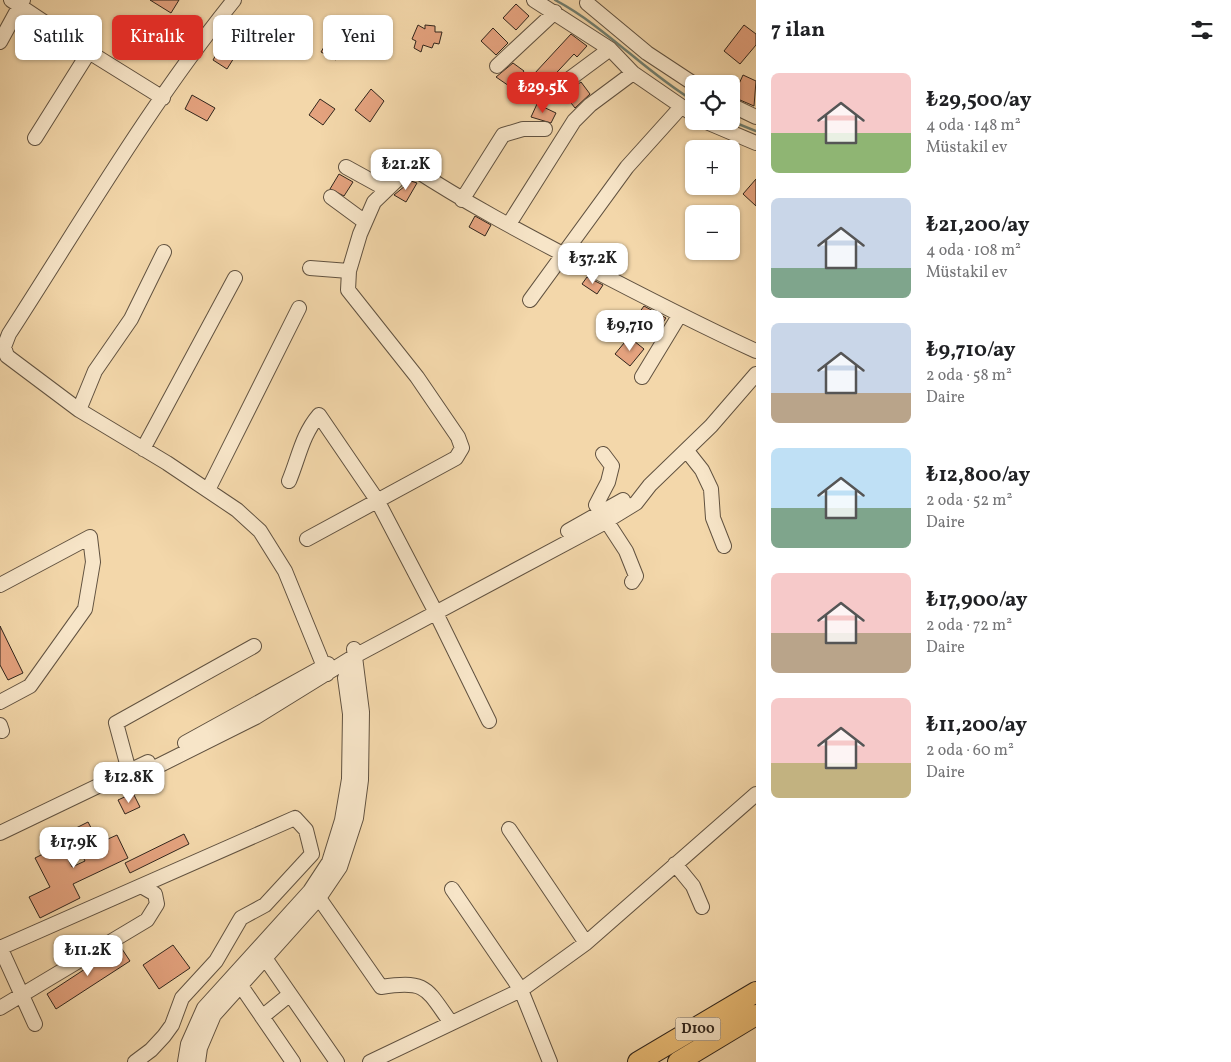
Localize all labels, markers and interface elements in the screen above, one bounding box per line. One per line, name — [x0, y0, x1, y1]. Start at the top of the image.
chip: Satılık — [15, 15, 102, 60]
chip: Kiralık — [112, 15, 203, 60]
chip: Filtreler — [213, 15, 313, 60]
chip: Yeni — [323, 15, 393, 60]
text: 7 ilan — [771, 16, 825, 45]
icon: filters — [1188, 16, 1216, 44]
pin: ₺29.5K — [502, 72, 584, 114]
map controls — [685, 75, 740, 260]
button: locate — [685, 75, 740, 130]
text: ₺29.5K — [518, 77, 568, 99]
text: ₺29,500/ay — [926, 86, 1031, 115]
icon: home — [811, 93, 871, 153]
text: 4 oda · 148 m² — [926, 115, 1021, 137]
text: Müstakil ev — [926, 137, 1007, 159]
button: + — [685, 140, 740, 195]
pin: ₺21.2K — [365, 148, 447, 191]
text: ₺21.2K — [382, 154, 430, 176]
button: − — [685, 205, 740, 260]
text: ₺21,200/ay — [926, 211, 1030, 240]
icon: home — [811, 218, 871, 278]
text: 4 oda · 108 m² — [926, 240, 1021, 262]
pin: ₺37.2K — [552, 242, 634, 285]
text: ₺37.2K — [569, 248, 617, 270]
text: Müstakil ev — [926, 262, 1007, 284]
pin: ₺9,710 — [589, 310, 671, 352]
text: ₺9,710 — [607, 315, 653, 337]
text: ₺9,710/ay — [926, 336, 1016, 365]
icon: home — [811, 343, 871, 403]
text: 2 oda · 58 m² — [926, 365, 1012, 387]
text: Daire — [926, 387, 965, 409]
text: ₺12,800/ay — [926, 461, 1030, 490]
icon: home — [811, 468, 871, 528]
text: 2 oda · 52 m² — [926, 490, 1012, 512]
text: Daire — [926, 512, 965, 534]
text: ₺17,900/ay — [926, 586, 1028, 615]
icon: home — [811, 593, 871, 653]
text: 2 oda · 72 m² — [926, 615, 1012, 637]
text: Daire — [926, 637, 965, 659]
text: ₺11,200/ay — [926, 711, 1027, 740]
icon: home — [811, 718, 871, 778]
text: 2 oda · 60 m² — [926, 740, 1014, 762]
pin: ₺12.8K — [88, 762, 170, 804]
text: Daire — [926, 762, 965, 784]
text: ₺12.8K — [104, 767, 154, 789]
pin: ₺17.9K — [33, 826, 115, 869]
text: ₺17.9K — [51, 832, 97, 854]
pin: ₺11.2K — [47, 934, 129, 977]
text: ₺11.2K — [65, 940, 111, 962]
road number: D100 — [676, 1018, 720, 1040]

